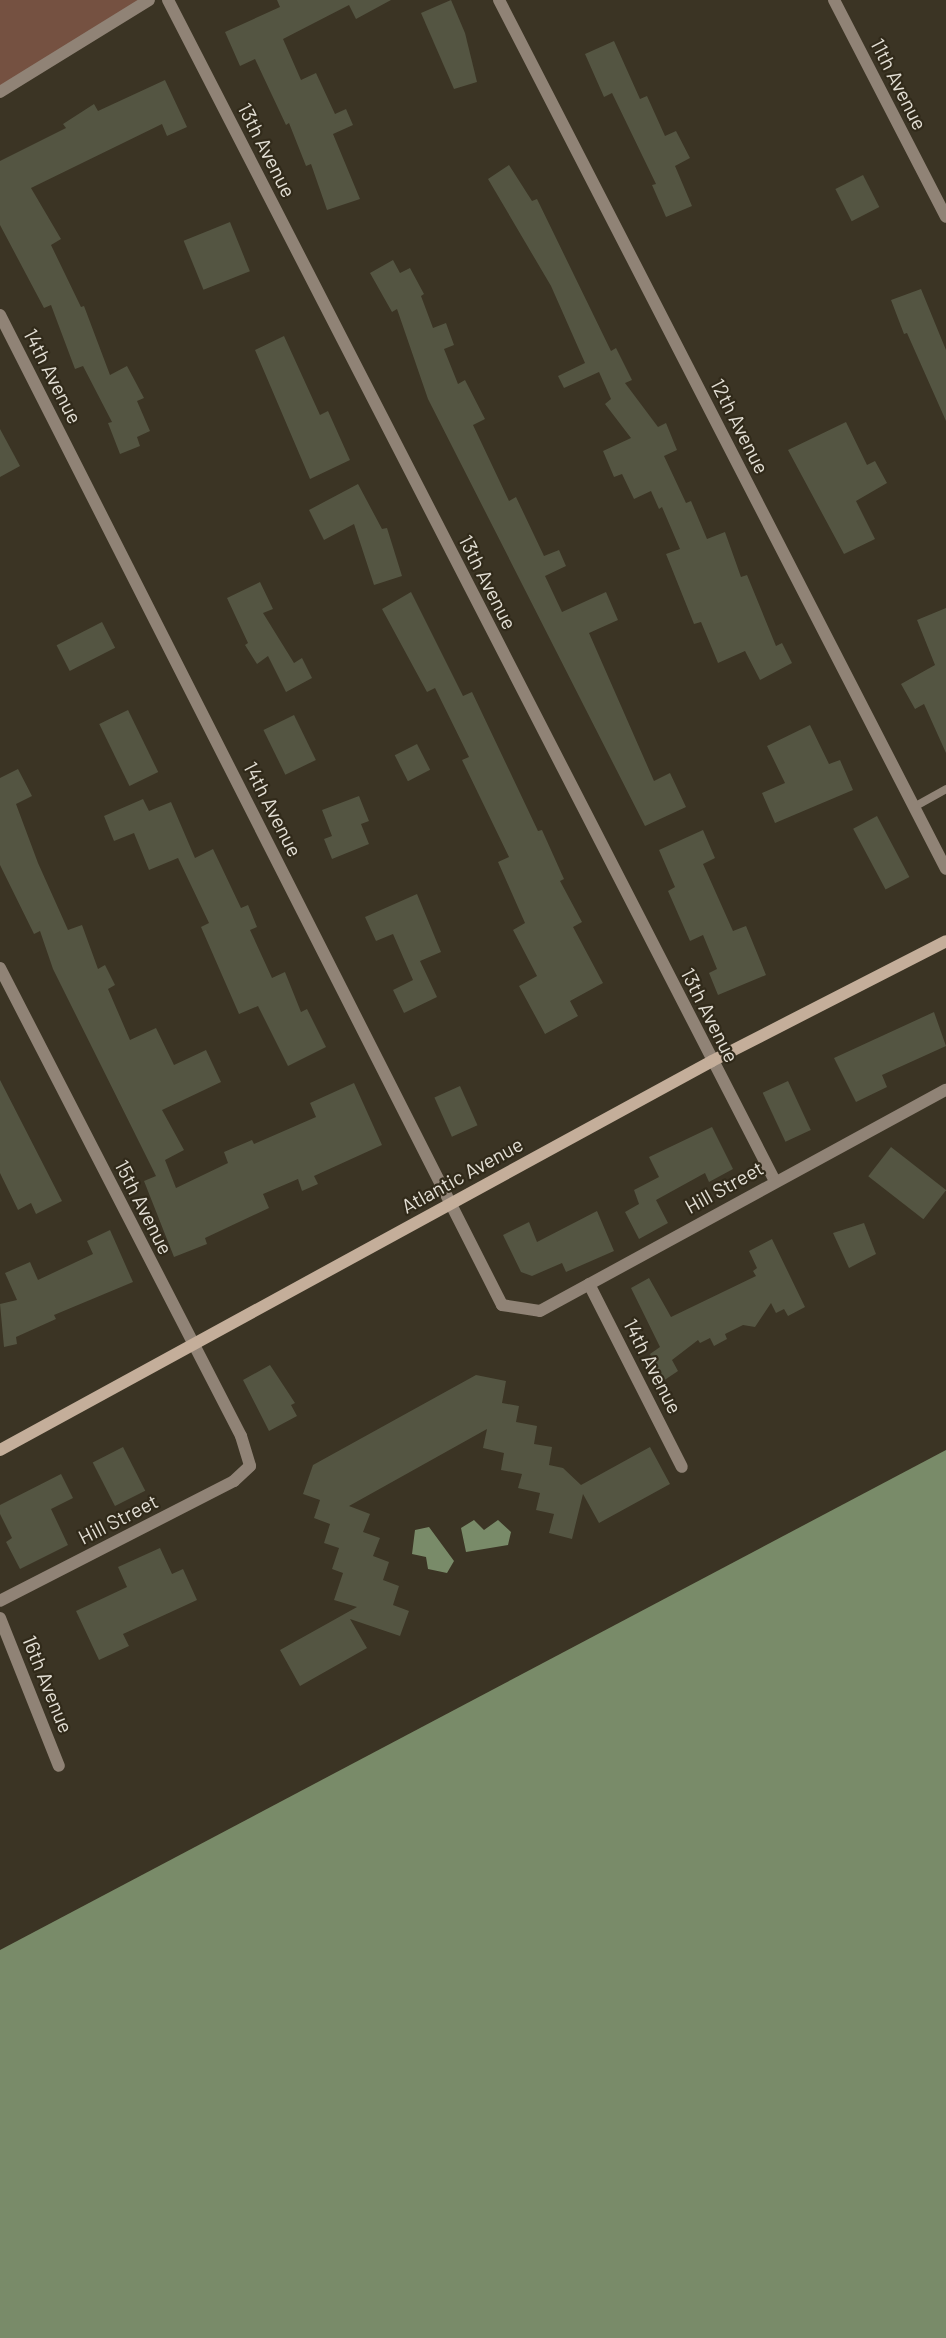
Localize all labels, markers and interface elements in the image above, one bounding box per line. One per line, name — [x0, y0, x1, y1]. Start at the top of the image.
street label: 11th Avenue — [866, 34, 932, 134]
street label: 13th Avenue — [233, 99, 301, 201]
street label: 14th Avenue — [19, 324, 87, 428]
street label: 12th Avenue — [706, 375, 774, 477]
street label: 13th Avenue — [454, 531, 522, 633]
street label: 14th Avenue — [239, 757, 307, 861]
street label: 13th Avenue — [676, 964, 744, 1066]
street label: Atlantic Avenue — [397, 1132, 527, 1218]
street label: 15th Avenue — [110, 1156, 178, 1258]
street label: Hill Street — [681, 1156, 767, 1218]
street label: 14th Avenue — [619, 1314, 687, 1418]
street label: Hill Street — [74, 1489, 162, 1549]
street label: 16th Avenue — [18, 1632, 78, 1736]

